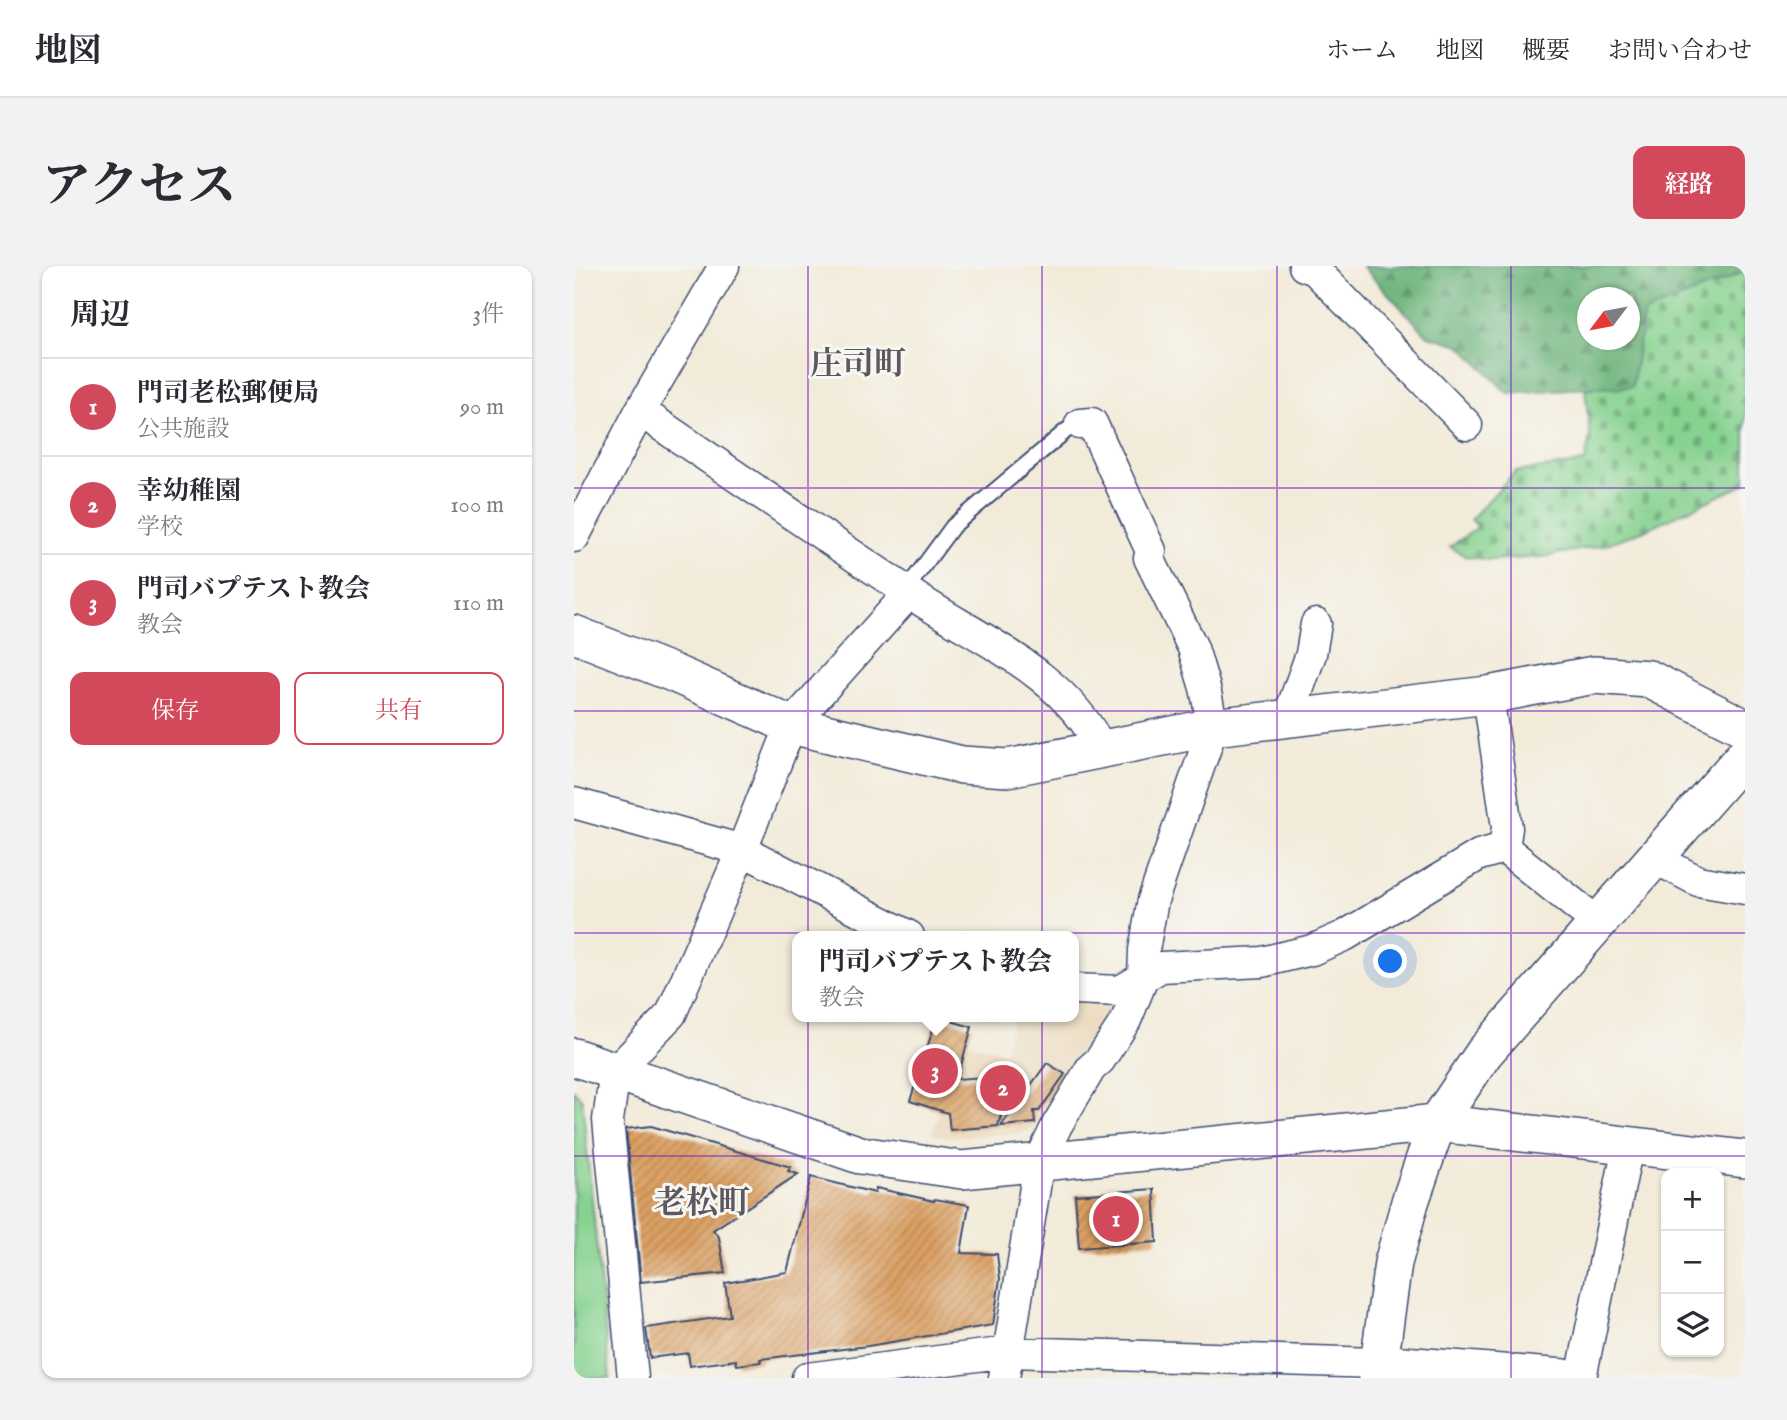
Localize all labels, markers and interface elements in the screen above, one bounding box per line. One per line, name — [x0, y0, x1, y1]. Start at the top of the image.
text: 地図 — [35, 31, 101, 73]
text: ホーム — [1326, 36, 1398, 67]
text: 地図 — [1436, 36, 1484, 67]
text: 概要 — [1522, 36, 1570, 67]
text: お問い合わせ — [1608, 36, 1752, 67]
button: 経路 — [1633, 146, 1745, 219]
text: アクセス — [42, 157, 237, 219]
north arrow — [1577, 287, 1640, 350]
text: 周辺 — [70, 297, 130, 335]
text: 3件 — [472, 300, 504, 329]
district label: 庄司町 — [810, 345, 906, 386]
text: 門司老松郵便局 — [137, 377, 319, 410]
text: 1 — [89, 393, 97, 422]
text: 90 m — [460, 393, 504, 422]
text: 公共施設 — [137, 415, 229, 444]
text: 幸幼稚園 — [137, 475, 241, 508]
text: 2 — [88, 491, 98, 520]
text: 100 m — [450, 491, 504, 520]
text: 学校 — [137, 513, 183, 542]
text: 門司バプテスト教会 — [137, 573, 370, 606]
text: 3 — [89, 589, 97, 618]
text: 110 m — [453, 589, 504, 618]
text: 教会 — [137, 611, 183, 640]
button: 保存 — [70, 672, 280, 745]
button: 共有 — [294, 672, 504, 745]
popup — [792, 931, 1079, 1022]
your location — [1373, 944, 1407, 978]
text: 門司バプテスト教会 — [819, 946, 1052, 979]
text: 教会 — [819, 984, 865, 1013]
pin: 3 — [912, 1045, 958, 1097]
pin: 2 — [980, 1062, 1026, 1114]
map controls — [1661, 1168, 1724, 1357]
button: + — [1661, 1168, 1724, 1231]
district label: 老松町 — [654, 1184, 750, 1225]
pin: 1 — [1093, 1193, 1139, 1245]
button: − — [1661, 1231, 1724, 1294]
button: layers — [1661, 1294, 1724, 1357]

